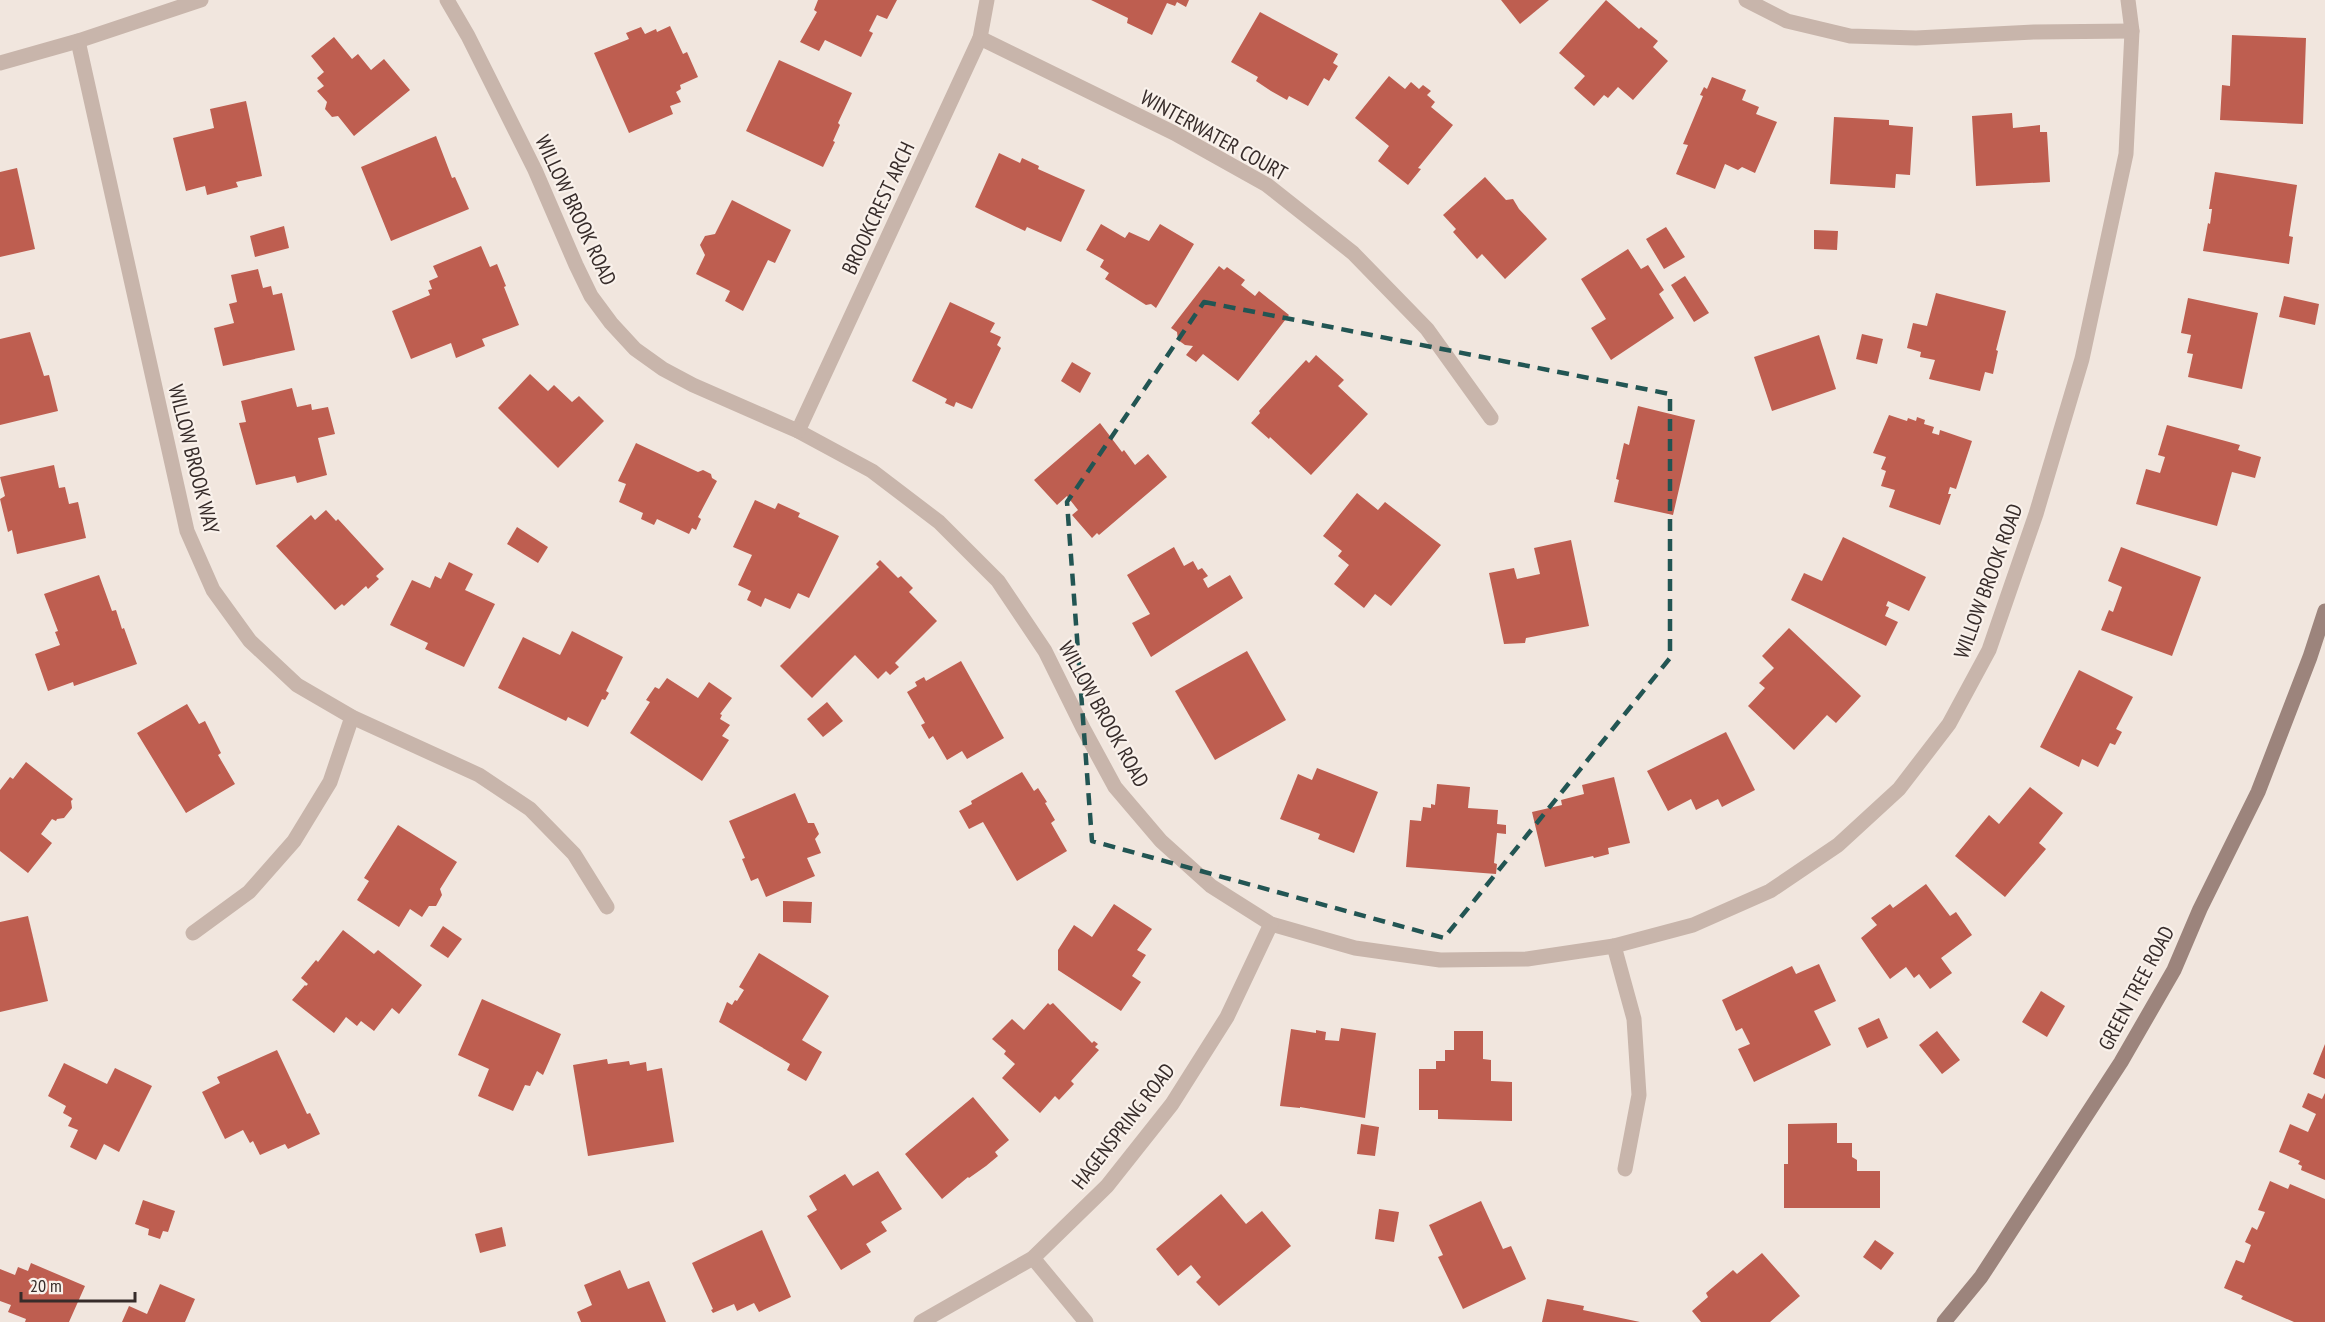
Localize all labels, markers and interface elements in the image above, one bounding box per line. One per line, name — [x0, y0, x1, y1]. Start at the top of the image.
street label: WINTERWATER COURT — [1136, 84, 1293, 187]
street label: WILLOW BROOK ROAD — [529, 131, 623, 289]
street label: BROOKCREST ARCH — [836, 138, 920, 278]
street label: WILLOW BROOK WAY — [162, 382, 226, 537]
street label: WILLOW BROOK ROAD — [1947, 500, 2029, 662]
street label: WILLOW BROOK ROAD — [1053, 636, 1155, 792]
street label: GREEN TREE ROAD — [2092, 921, 2180, 1055]
street label: HAGENSPRING ROAD — [1065, 1058, 1181, 1194]
scale bar — [21, 1265, 135, 1303]
text: 20 m — [30, 1274, 62, 1297]

